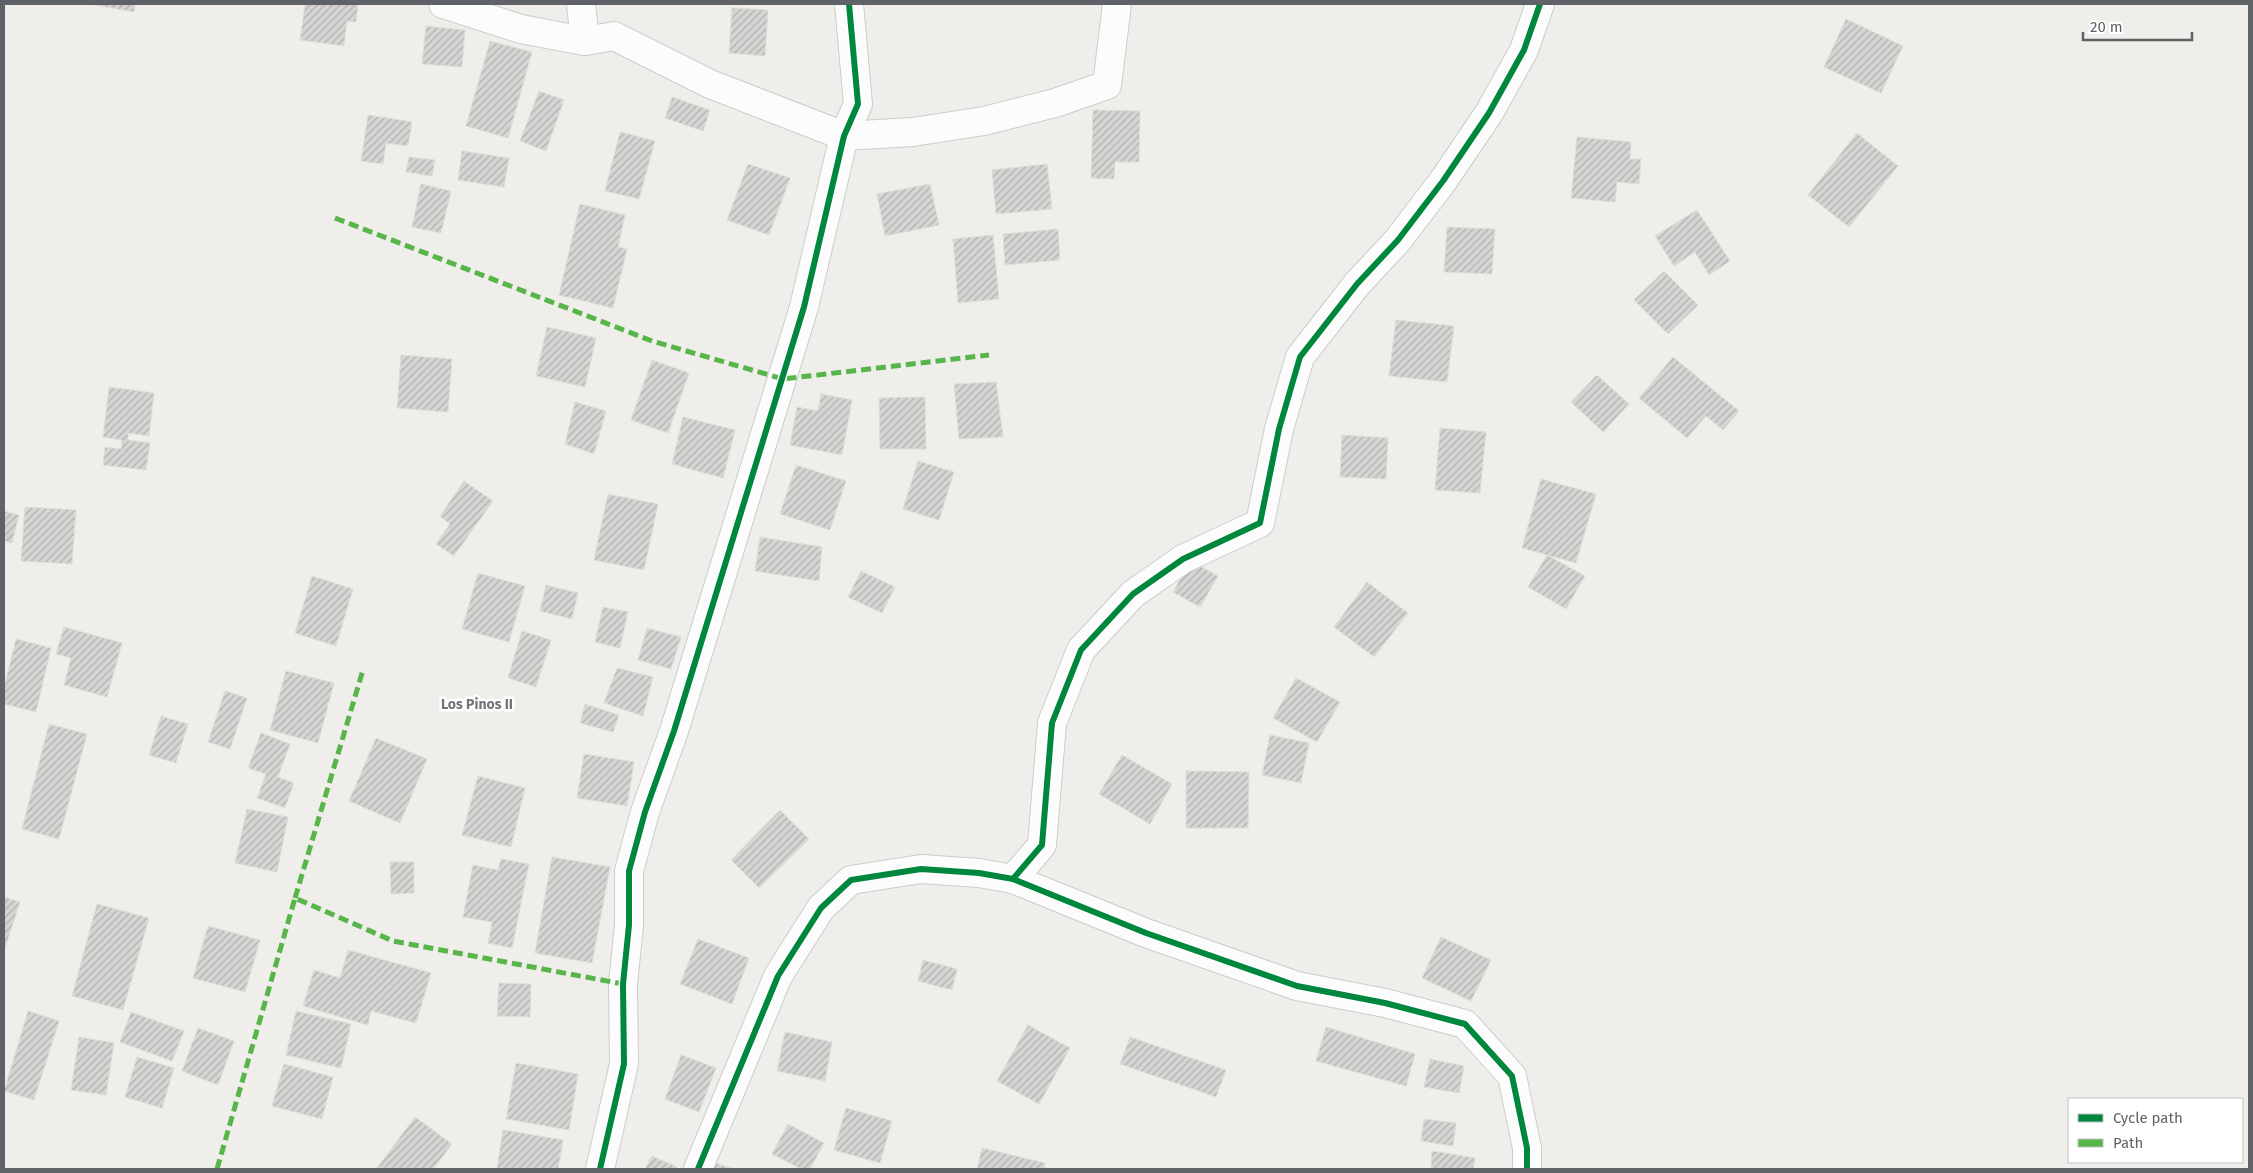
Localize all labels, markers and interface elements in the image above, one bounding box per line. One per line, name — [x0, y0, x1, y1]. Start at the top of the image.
scale bar — [2083, 10, 2192, 42]
text: 20 m — [2090, 18, 2123, 36]
district label: Los Pinos II — [441, 696, 513, 713]
legend — [2068, 1098, 2243, 1163]
text: Cycle path — [2113, 1109, 2183, 1127]
text: Path — [2113, 1134, 2143, 1152]

